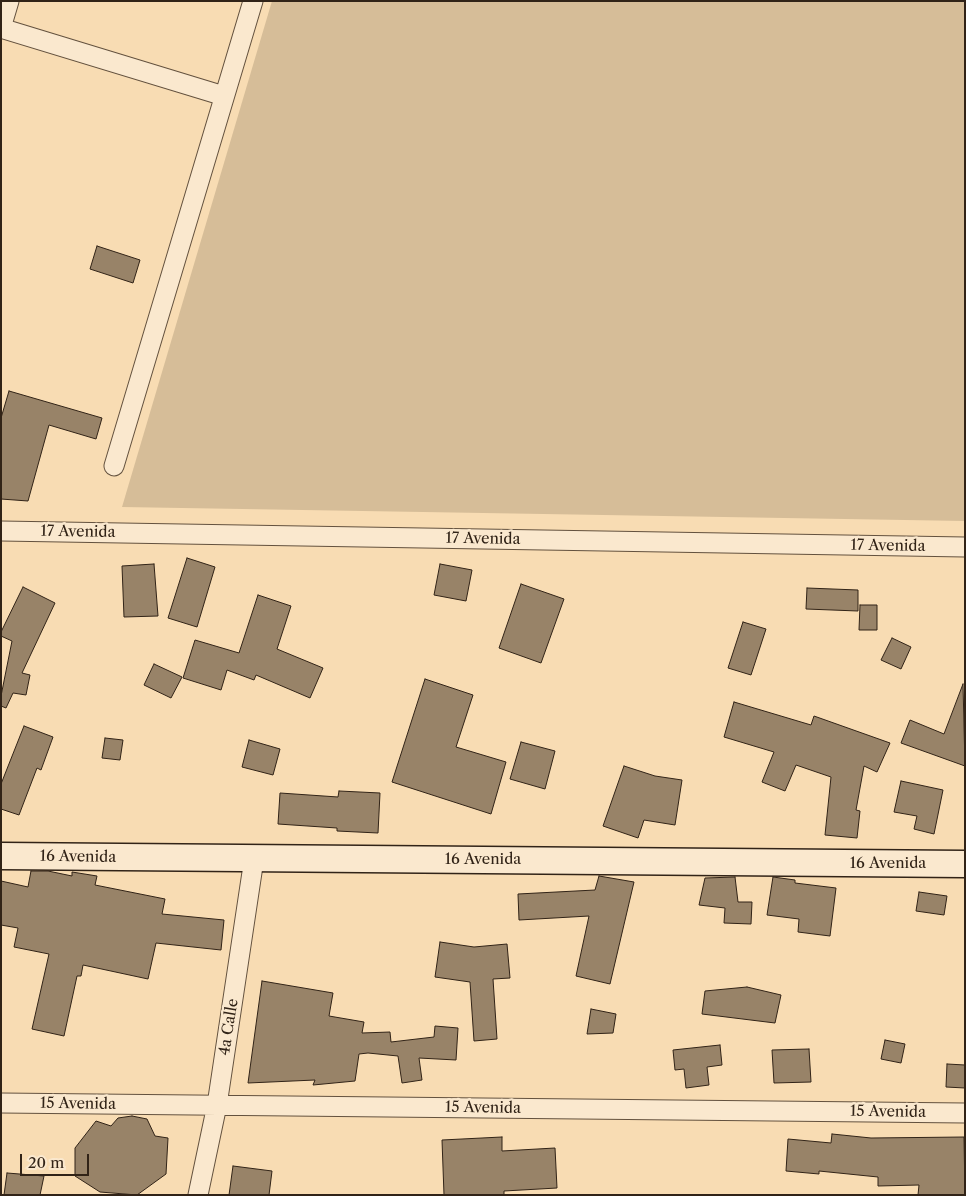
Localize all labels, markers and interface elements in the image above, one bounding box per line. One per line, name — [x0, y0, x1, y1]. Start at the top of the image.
street label: 17 Avenida — [40, 522, 116, 542]
street label: 17 Avenida — [445, 529, 521, 549]
street label: 17 Avenida — [850, 536, 926, 556]
street label: 16 Avenida — [40, 847, 116, 867]
street label: 16 Avenida — [445, 851, 521, 869]
street label: 16 Avenida — [850, 855, 926, 873]
street label: 4a Calle — [216, 997, 242, 1057]
street label: 15 Avenida — [40, 1094, 116, 1114]
street label: 15 Avenida — [445, 1098, 521, 1118]
street label: 15 Avenida — [850, 1102, 926, 1122]
scale bar — [22, 1144, 91, 1176]
text: 20 m — [28, 1153, 64, 1172]

